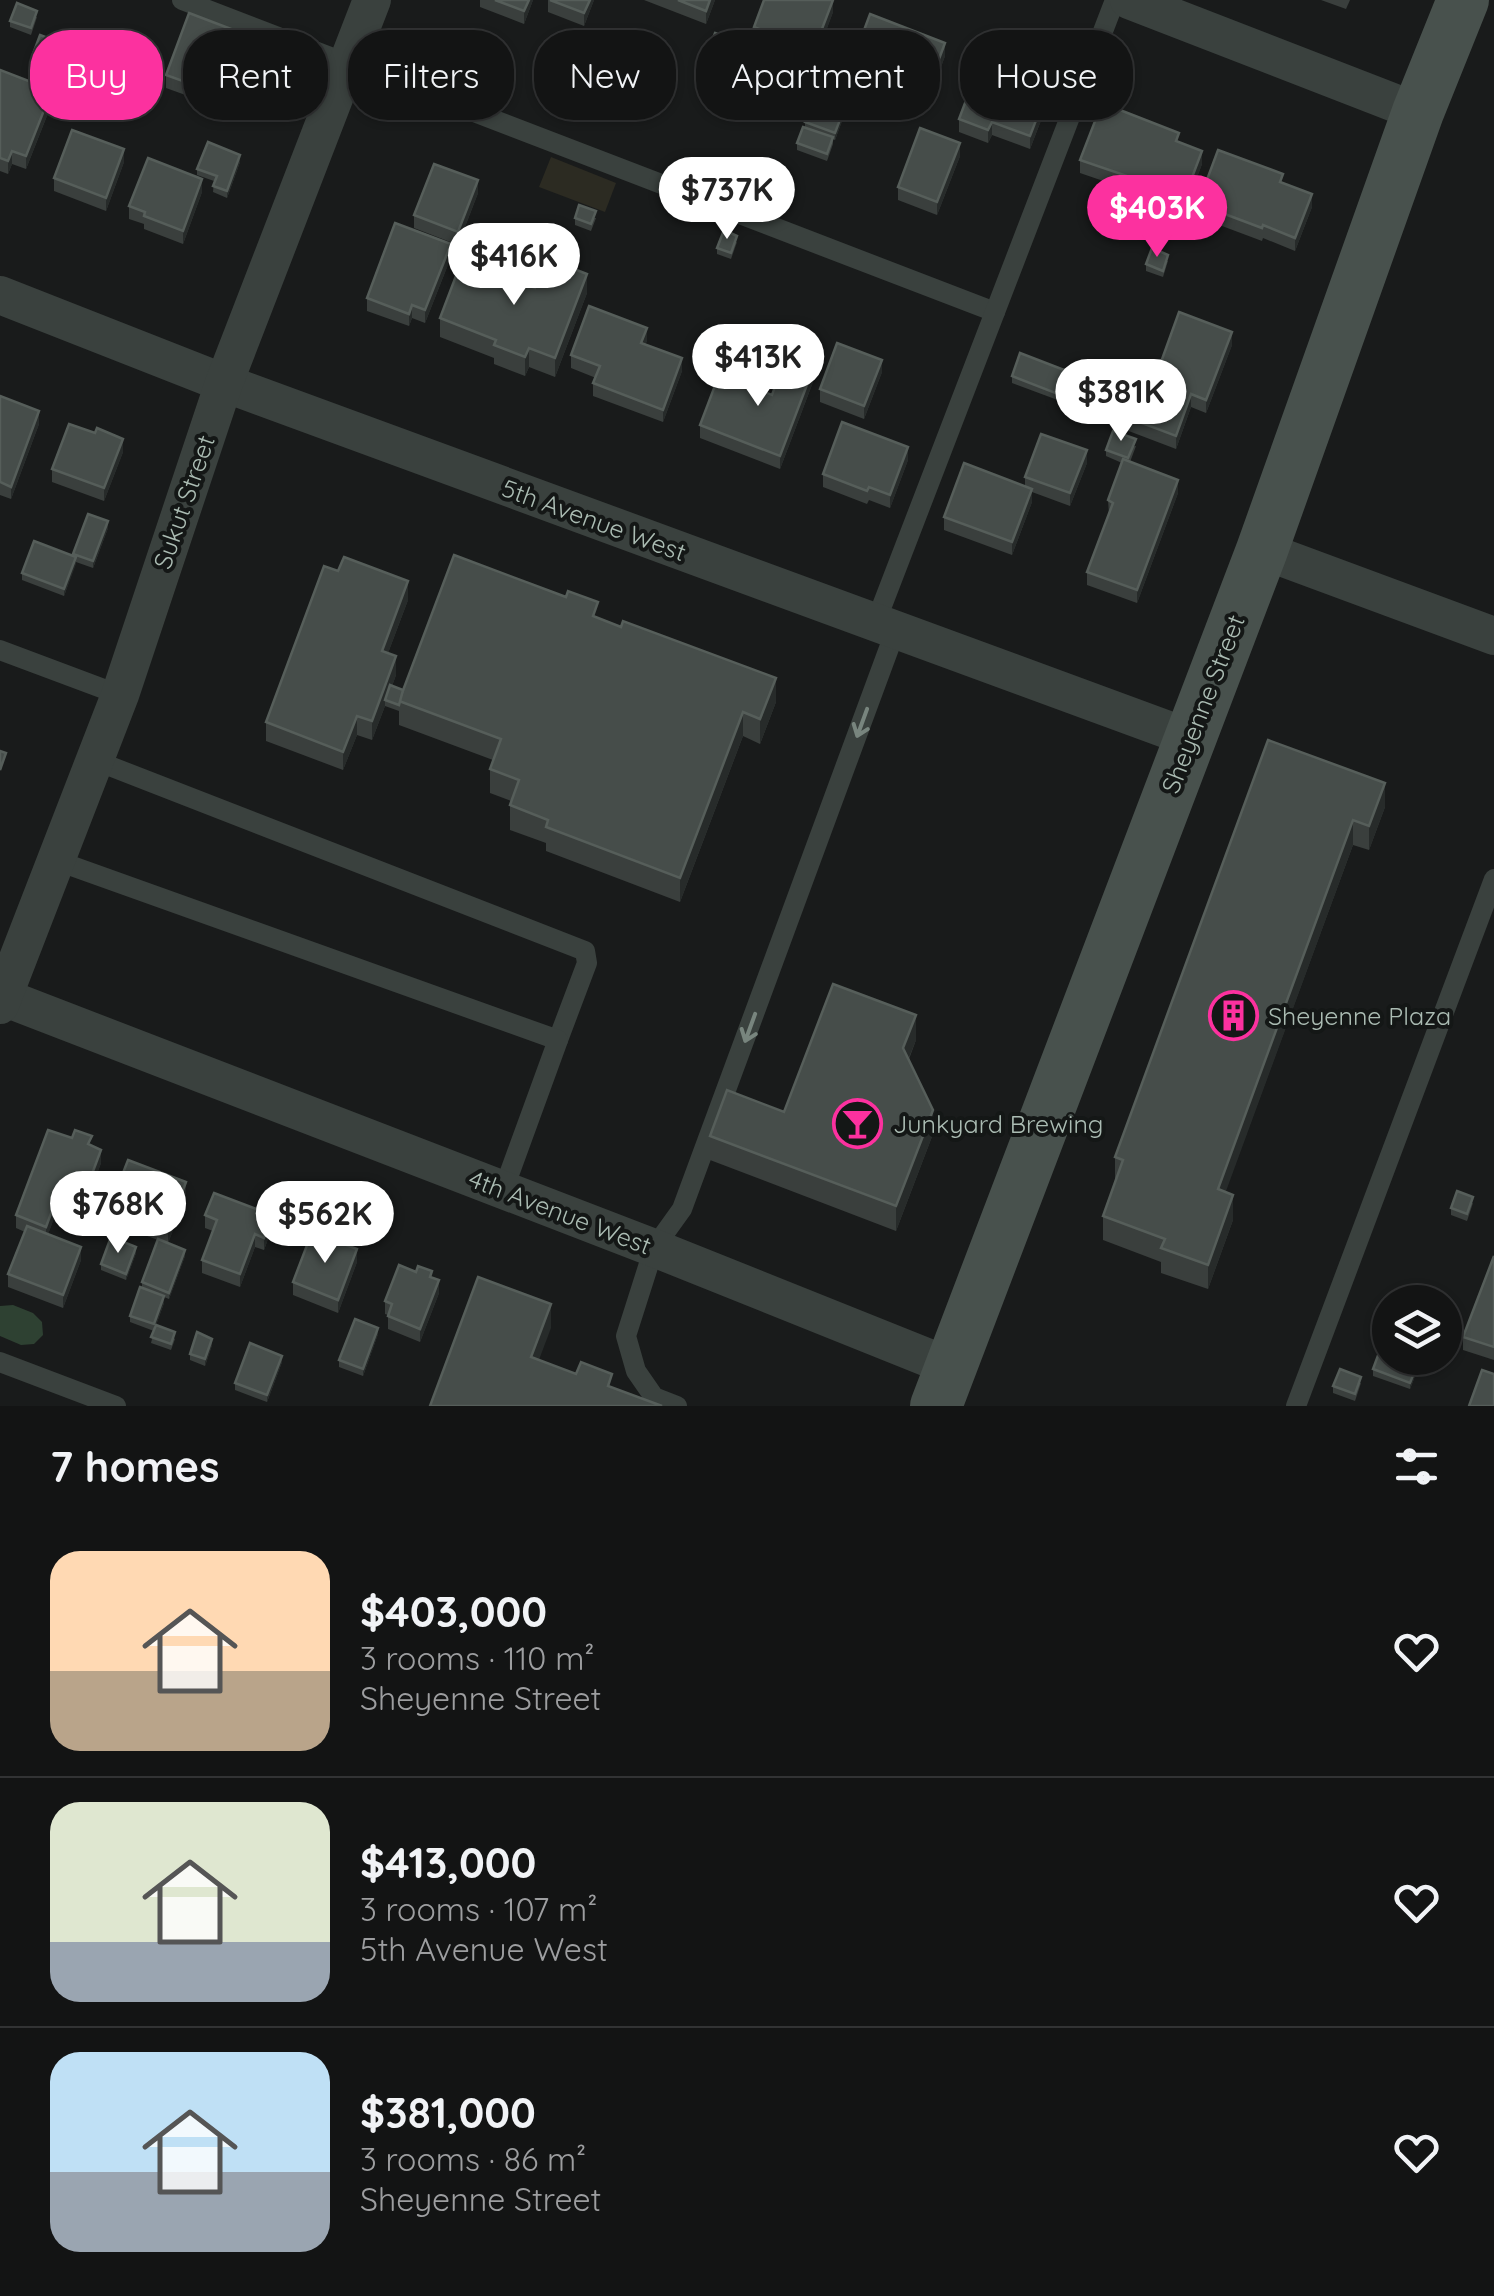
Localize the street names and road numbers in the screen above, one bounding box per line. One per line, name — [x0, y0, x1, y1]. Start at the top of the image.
street label: Sukut Street — [146, 431, 221, 573]
street label: 5th Avenue West — [498, 472, 690, 567]
street label: Sheyenne Street — [1154, 610, 1251, 797]
street label: 4th Avenue West — [464, 1162, 656, 1261]

